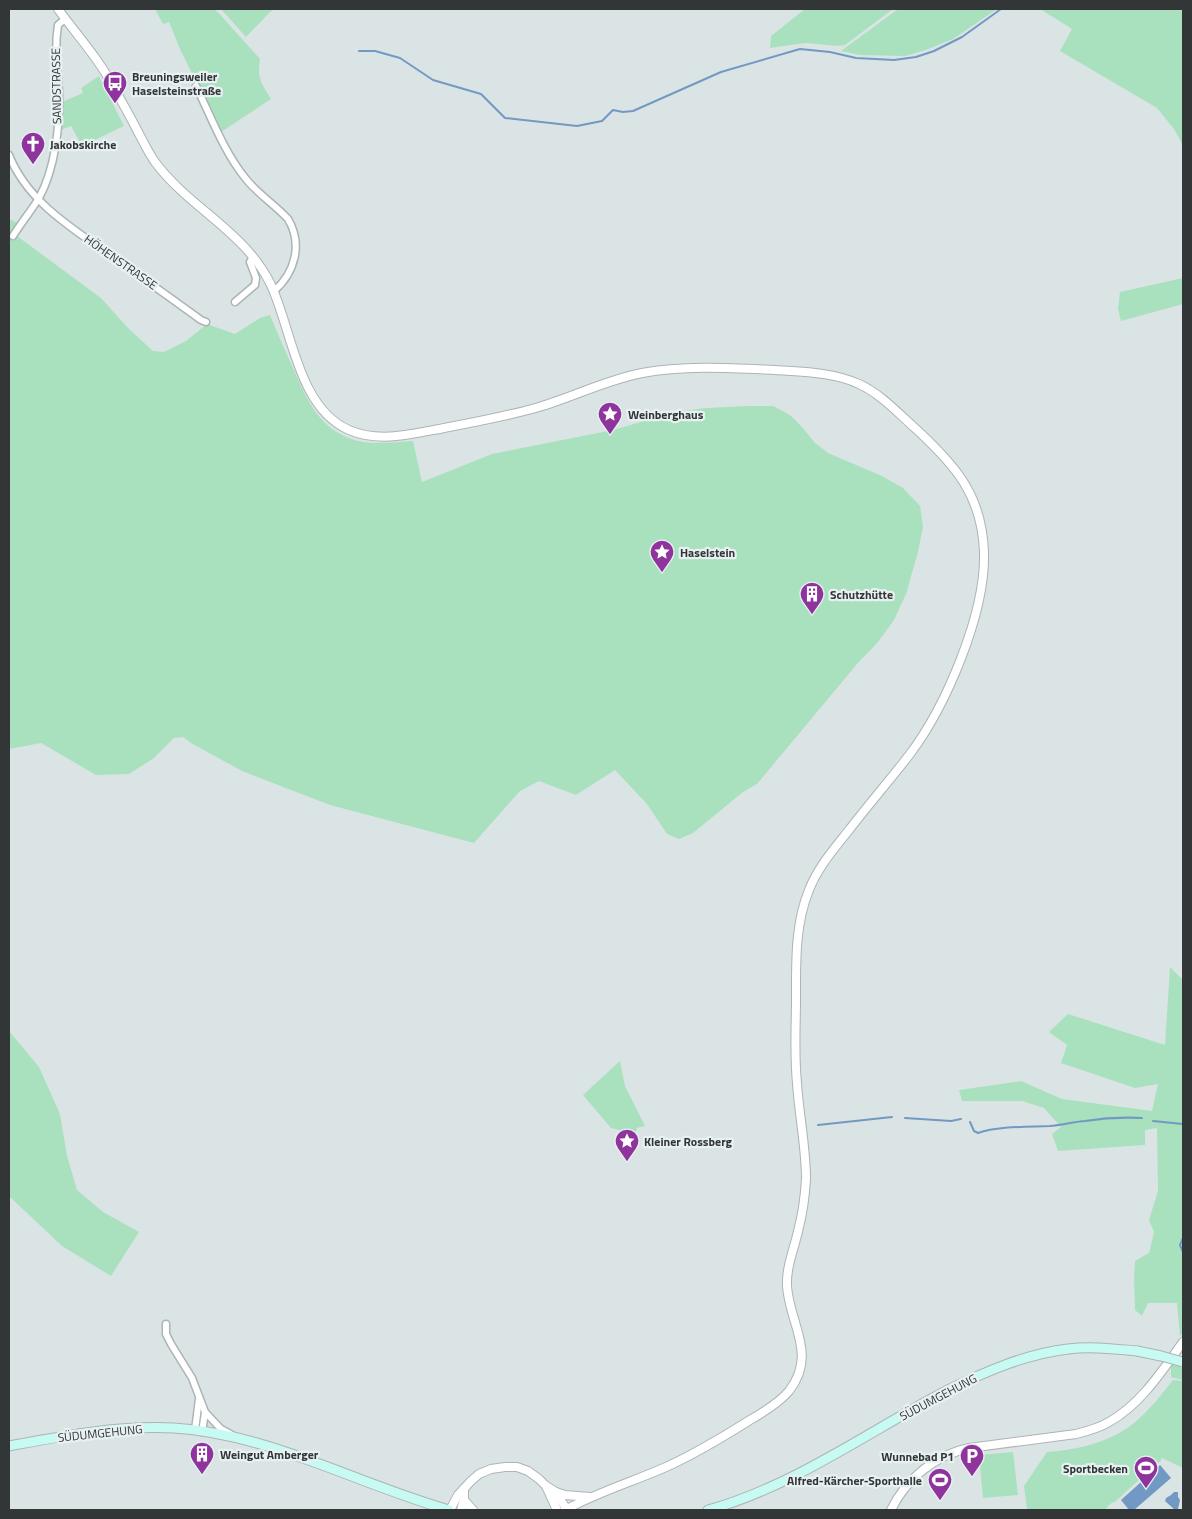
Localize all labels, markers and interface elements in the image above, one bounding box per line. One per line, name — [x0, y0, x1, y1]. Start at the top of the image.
street label: SANDSTRASSE — [46, 47, 66, 124]
place label: Breuningsweiler Haselsteinstraße — [132, 67, 221, 100]
bus stop icon: Breuningsweiler Haselsteinstraße — [102, 70, 128, 104]
church icon: Jakobskirche — [20, 131, 46, 165]
place label: Jakobskirche — [50, 135, 116, 154]
street label: HÖHENSTRASSE — [80, 230, 162, 295]
place icon: Weinberghaus — [597, 401, 623, 435]
place label: Weinberghaus — [628, 405, 704, 424]
place icon: Haselstein — [649, 539, 675, 573]
place label: Haselstein — [680, 543, 735, 562]
building icon: Schutzhütte — [799, 581, 825, 615]
place label: Schutzhütte — [830, 585, 893, 604]
place icon: Kleiner Rossberg — [614, 1128, 640, 1162]
place label: Kleiner Rossberg — [644, 1132, 733, 1151]
street label: SÜDUMGEHUNG — [896, 1369, 980, 1425]
street label: SÜDUMGEHUNG — [57, 1419, 143, 1447]
building icon: Weingut Amberger — [189, 1441, 215, 1475]
parking icon: Wunnebad P1 — [959, 1443, 985, 1477]
place label: Weingut Amberger — [220, 1445, 319, 1464]
place label: Wunnebad P1 — [881, 1447, 954, 1466]
sports icon: Sportbecken — [1133, 1455, 1159, 1489]
place label: Sportbecken — [1063, 1459, 1128, 1478]
sports icon: Alfred-Kärcher-Sporthalle — [927, 1467, 953, 1501]
place label: Alfred-Kärcher-Sporthalle — [787, 1471, 922, 1490]

